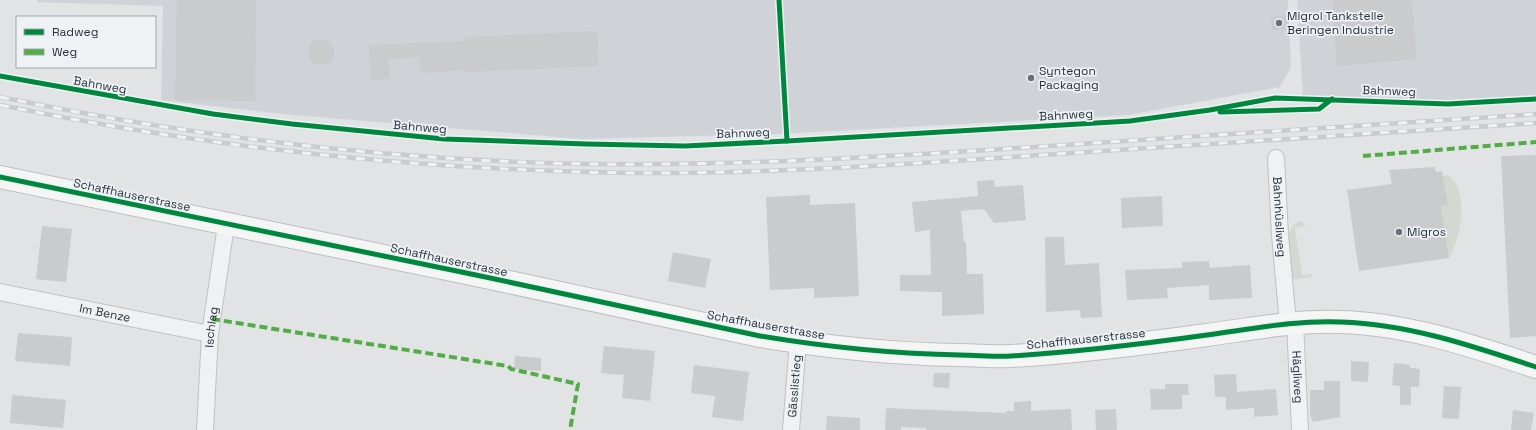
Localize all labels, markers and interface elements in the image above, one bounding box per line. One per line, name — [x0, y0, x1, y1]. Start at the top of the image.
place label: Migrol Tankstelle Beringen Industrie — [1287, 8, 1394, 38]
legend — [16, 16, 156, 68]
marker: Migrol Tankstelle Beringen Industrie — [1274, 18, 1284, 28]
text: Radweg — [52, 24, 98, 40]
text: Weg — [52, 44, 77, 60]
place label: Syntegon Packaging — [1039, 63, 1099, 93]
street label: Bahnweg — [72, 72, 128, 98]
marker: Syntegon Packaging — [1026, 73, 1036, 83]
street label: Bahnweg — [1362, 82, 1416, 100]
street label: Bahnweg — [1039, 106, 1093, 124]
street label: Bahnweg — [393, 117, 447, 137]
street label: Bahnweg — [716, 124, 770, 142]
street label: Schaffhauserstrasse — [72, 175, 192, 215]
street label: Bahnhüsliweg — [1269, 176, 1290, 258]
place label: Migros — [1407, 224, 1446, 240]
marker: Migros — [1394, 227, 1404, 237]
street label: Schaffhauserstrasse — [389, 240, 509, 280]
street label: Im Benze — [78, 300, 132, 326]
street label: Ischlag — [201, 306, 222, 348]
street label: Schaffhauserstrasse — [706, 307, 826, 343]
street label: Schaffhauserstrasse — [1026, 325, 1146, 353]
street label: Hägliweg — [1288, 350, 1307, 404]
street label: Gässlistieg — [784, 354, 805, 418]

